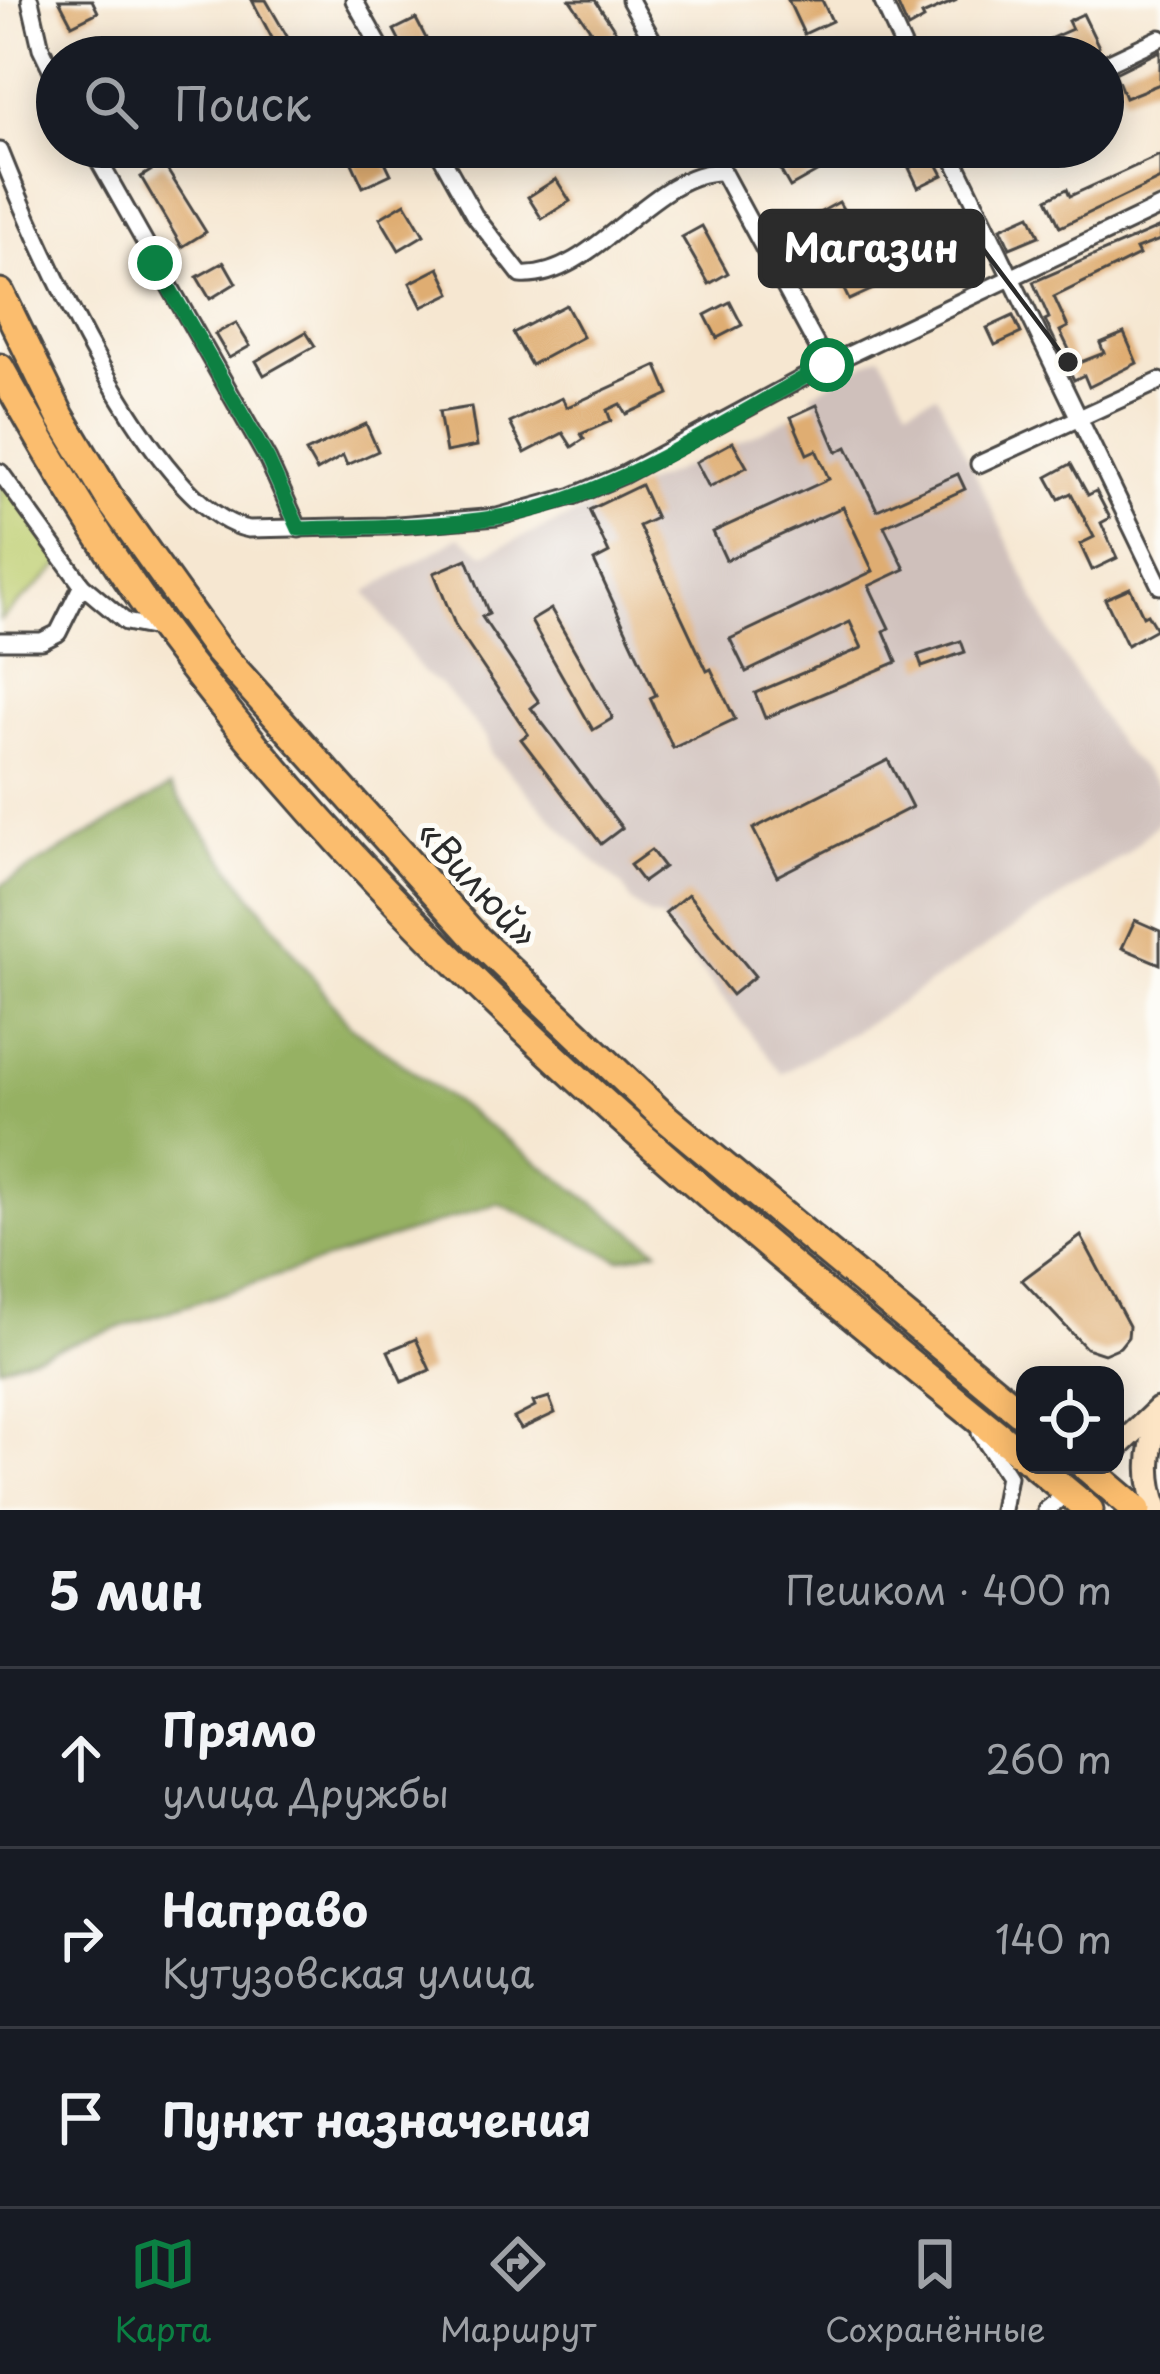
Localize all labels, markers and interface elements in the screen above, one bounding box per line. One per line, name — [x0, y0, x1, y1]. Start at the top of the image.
search box — [36, 36, 1124, 168]
text: Поиск — [174, 68, 311, 136]
icon: search — [78, 69, 144, 135]
callout: Магазин — [760, 211, 983, 286]
text: Магазин — [784, 216, 958, 275]
route end — [128, 236, 182, 290]
route start — [800, 338, 854, 392]
street label: «Вилюй» — [405, 807, 552, 959]
map controls — [1016, 1366, 1124, 1474]
button: locate — [1016, 1366, 1124, 1474]
text: 5 мин — [48, 1550, 204, 1627]
text: Пешком · 400 m — [785, 1559, 1112, 1618]
text: Прямо — [162, 1694, 316, 1762]
icon: ahead — [48, 1725, 114, 1791]
text: 260 m — [985, 1728, 1112, 1787]
text: улица Дружбы — [162, 1762, 449, 1821]
text: Направо — [162, 1874, 368, 1942]
icon: right — [48, 1905, 114, 1971]
text: 140 m — [995, 1908, 1112, 1967]
text: Кутузовская улица — [162, 1942, 534, 2001]
text: Пункт назначения — [162, 2084, 592, 2152]
icon: arrive — [48, 2085, 114, 2151]
tab: Карта — [114, 2231, 211, 2353]
tab: Маршрут — [440, 2231, 596, 2353]
tab: Сохранённые — [825, 2231, 1046, 2353]

